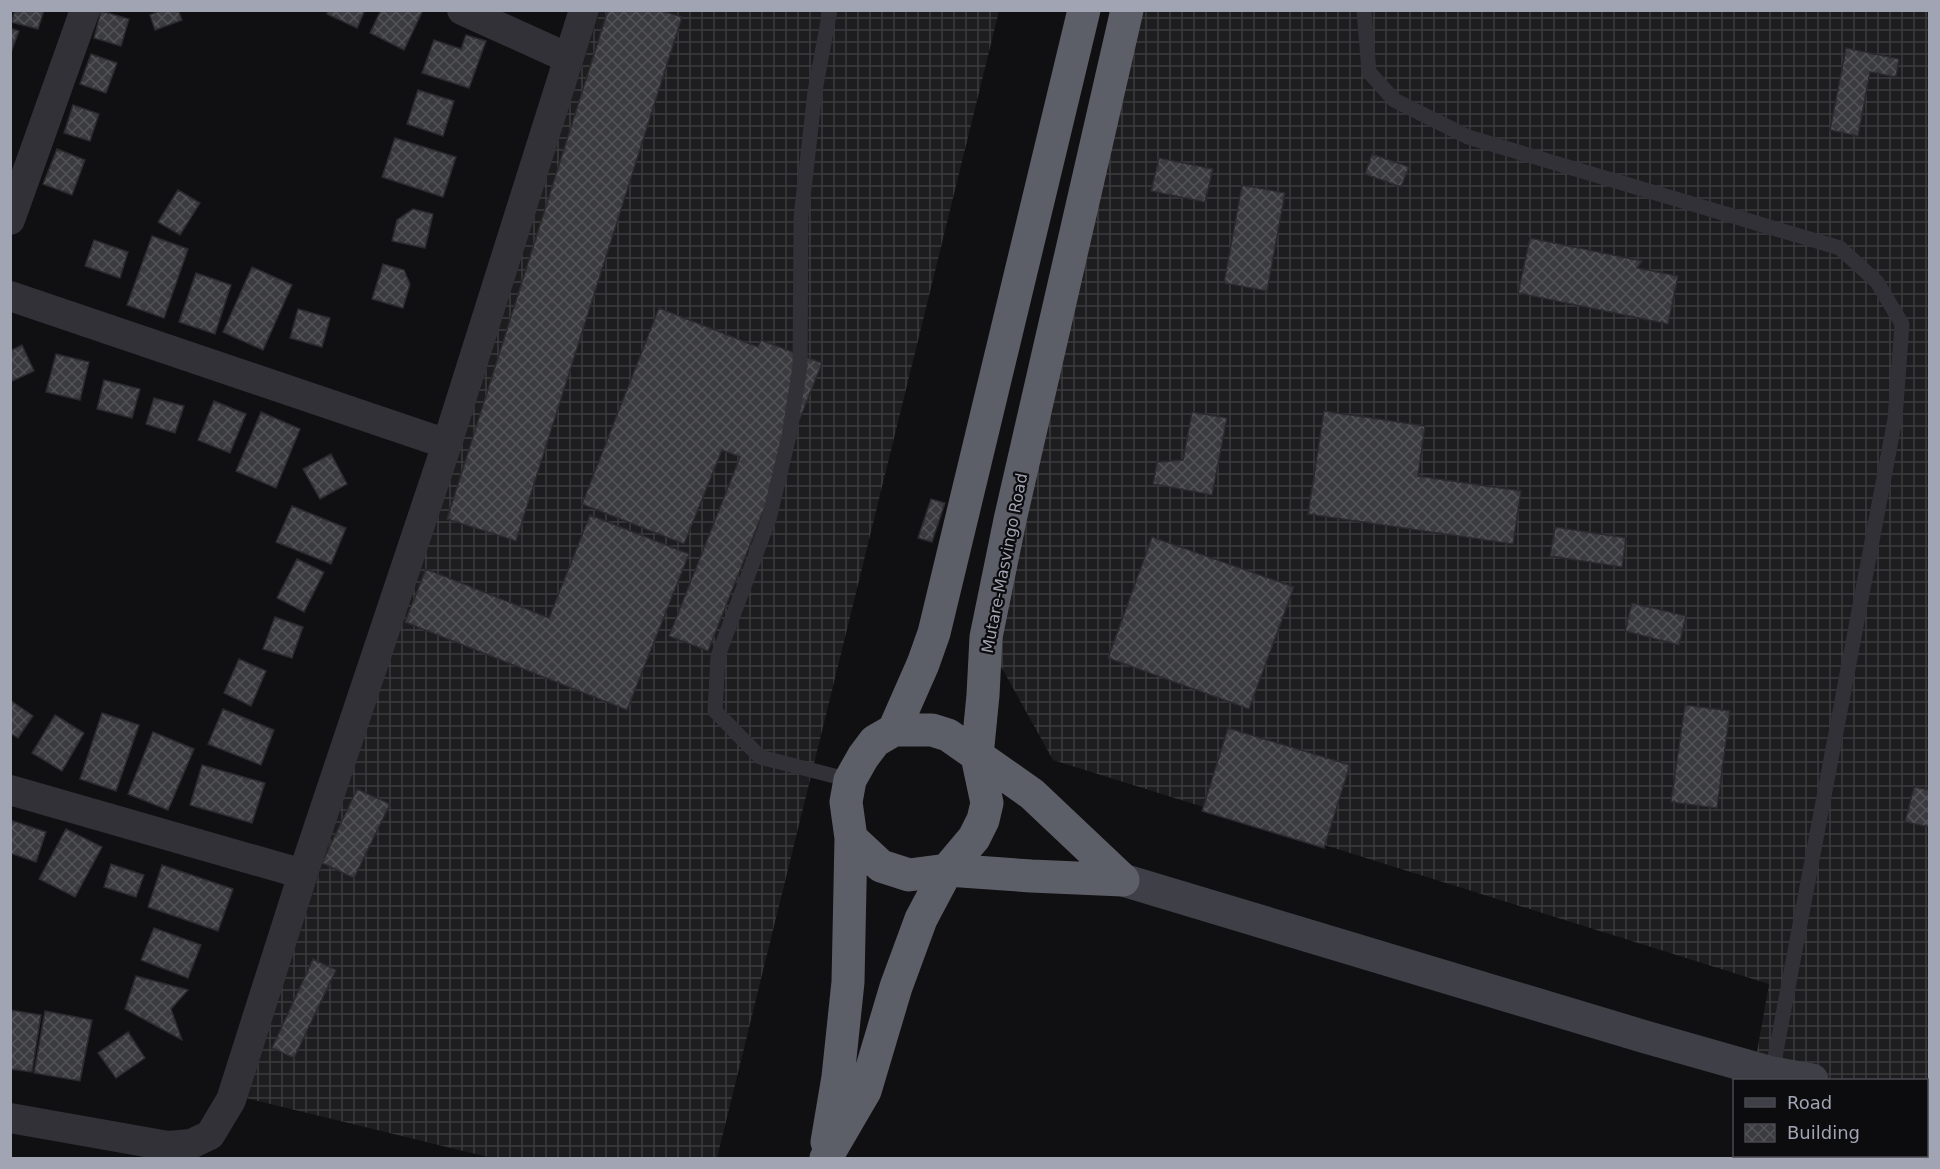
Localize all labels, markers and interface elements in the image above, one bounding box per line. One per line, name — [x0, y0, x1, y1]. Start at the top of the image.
street label: Mutare-Masvingo Road — [978, 471, 1031, 655]
legend — [1733, 1079, 1928, 1157]
text: Road — [1787, 1092, 1832, 1113]
text: Building — [1787, 1122, 1860, 1143]

